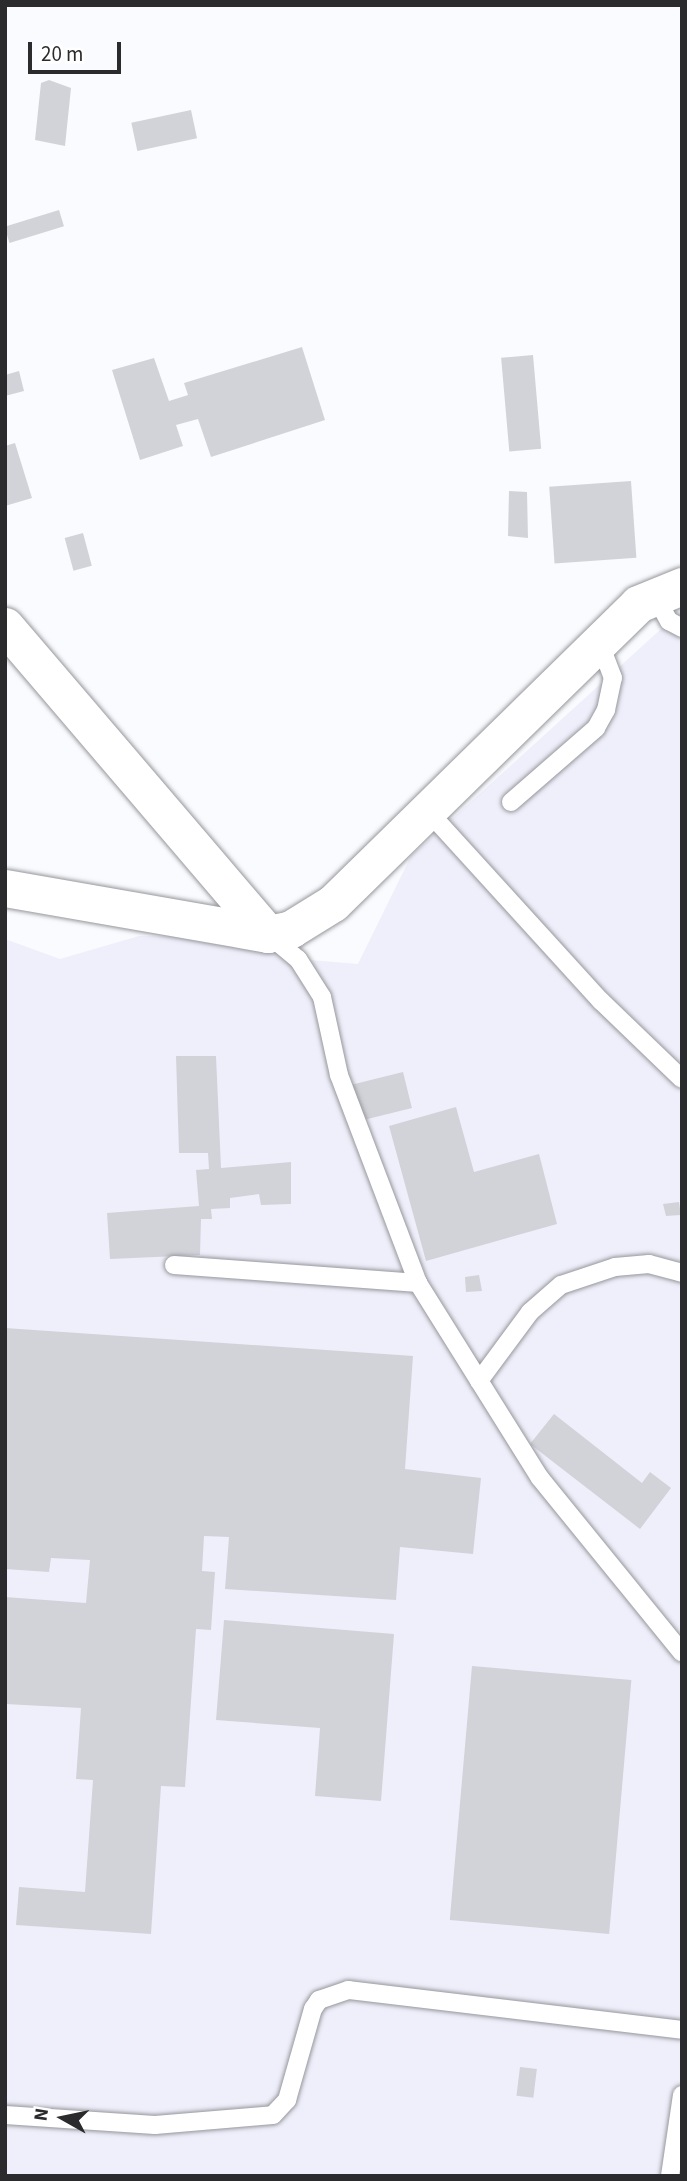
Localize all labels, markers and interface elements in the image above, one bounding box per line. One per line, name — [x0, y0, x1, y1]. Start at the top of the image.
scale bar — [32, 28, 124, 72]
text: 20 m — [41, 39, 83, 69]
north arrow — [28, 2083, 98, 2153]
text: N — [27, 2106, 56, 2123]

